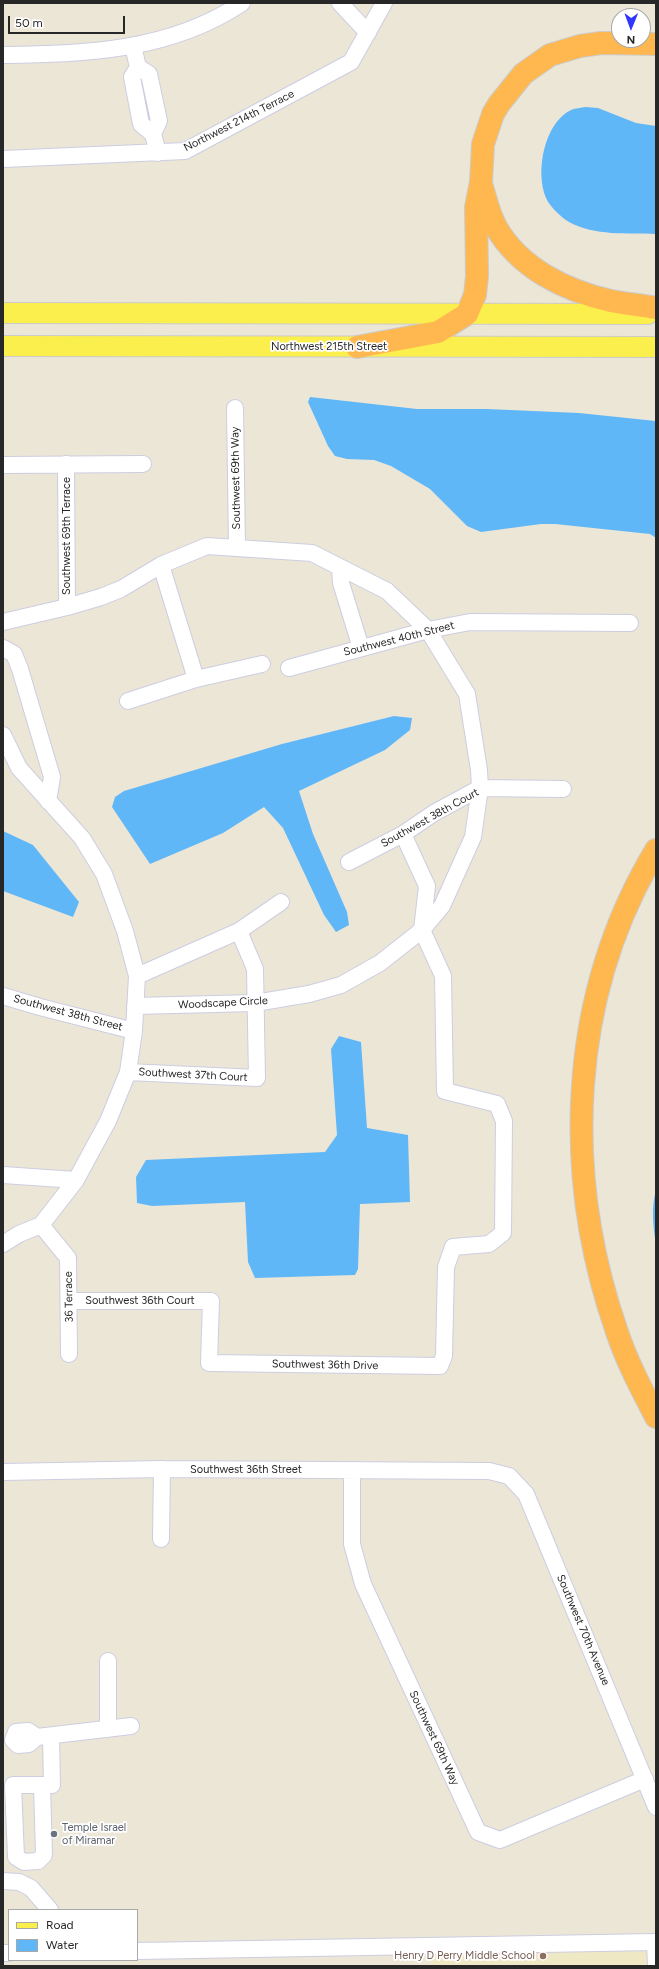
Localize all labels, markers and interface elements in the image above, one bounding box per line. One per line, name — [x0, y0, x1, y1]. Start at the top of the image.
scale bar — [10, 8, 127, 34]
north arrow — [611, 8, 651, 48]
text: 50 m — [15, 16, 43, 30]
text: N — [626, 33, 635, 46]
street label: Northwest 214th Terrace — [182, 87, 296, 155]
street label: Northwest 215th Street — [271, 340, 387, 354]
street label: Southwest 69th Way — [229, 426, 243, 530]
street label: Southwest 69th Terrace — [60, 477, 74, 595]
street label: Southwest 40th Street — [342, 619, 456, 659]
street label: Southwest 38th Court — [379, 786, 481, 850]
street label: Southwest 38th Street — [12, 992, 124, 1034]
street label: Woodscape Circle — [178, 994, 268, 1012]
street label: Southwest 37th Court — [138, 1066, 248, 1084]
street label: 36 Terrace — [62, 1271, 76, 1323]
street label: Southwest 36th Court — [85, 1294, 195, 1308]
street label: Southwest 36th Drive — [272, 1357, 378, 1373]
street label: Southwest 36th Street — [190, 1463, 302, 1477]
street label: Southwest 70th Avenue — [554, 1573, 612, 1687]
street label: Southwest 69th Way — [406, 1689, 462, 1787]
place label: Temple Israel of Miramar — [62, 1821, 126, 1847]
marker: Temple Israel of Miramar — [49, 1829, 59, 1839]
legend — [8, 1909, 138, 1961]
text: Road — [46, 1918, 74, 1932]
text: Water — [46, 1938, 78, 1952]
place label: Henry D Perry Middle School — [394, 1949, 535, 1963]
marker: Henry D Perry Middle School — [538, 1951, 548, 1961]

